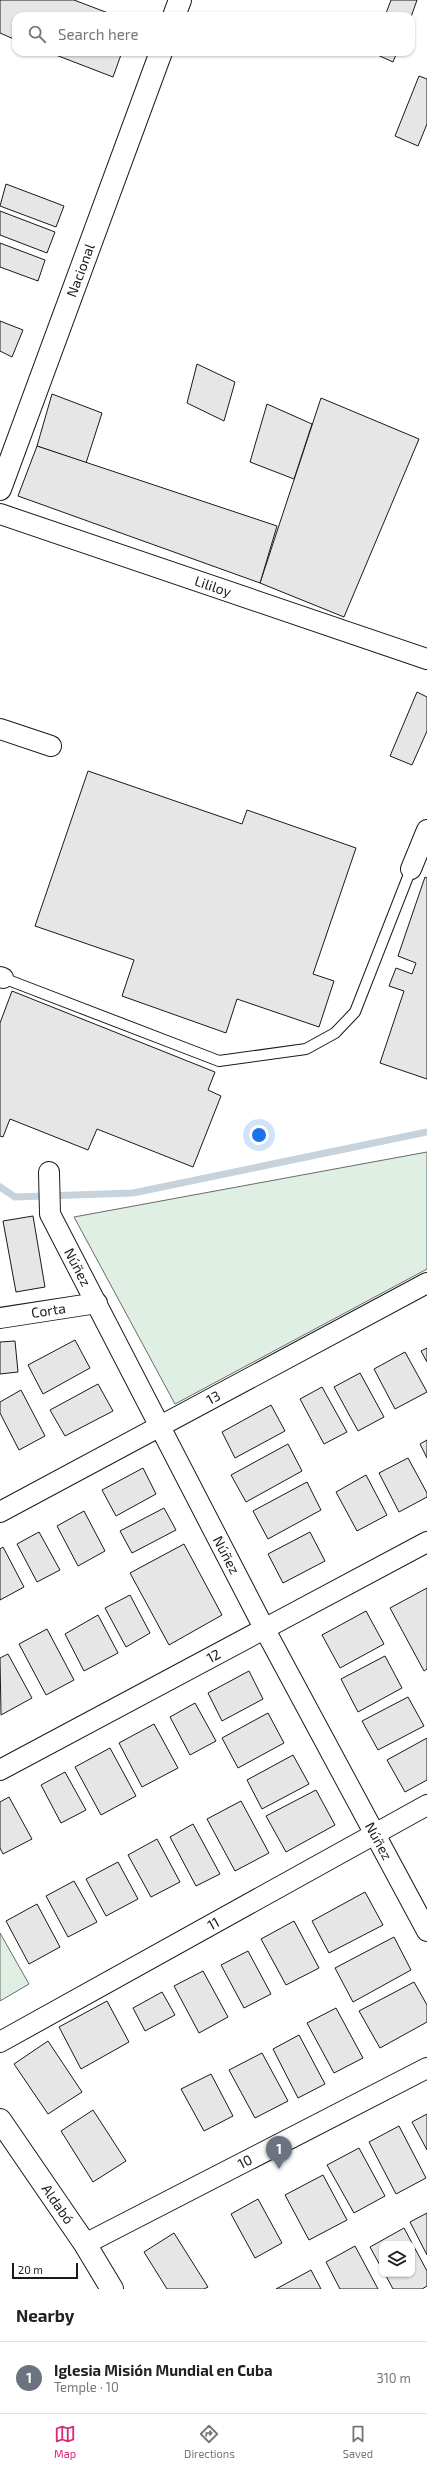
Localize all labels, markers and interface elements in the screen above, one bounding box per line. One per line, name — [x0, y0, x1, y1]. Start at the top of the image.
search box — [12, 12, 415, 56]
icon: search — [26, 23, 48, 45]
text: Search here — [58, 25, 139, 43]
street label: Nacional — [62, 240, 98, 299]
street label: Lililoy — [193, 572, 234, 600]
your location — [249, 1125, 269, 1145]
street label: Núñez — [61, 1245, 95, 1289]
street label: Corta — [30, 1299, 67, 1321]
street label: 13 — [203, 1387, 223, 1408]
street label: Núñez — [210, 1533, 244, 1577]
street label: 12 — [203, 1645, 223, 1666]
street label: Núñez — [362, 1819, 396, 1863]
street label: 11 — [204, 1913, 222, 1933]
pin: 1 — [266, 2136, 292, 2169]
street label: 10 — [235, 2150, 255, 2172]
street label: Aldabó — [38, 2181, 78, 2227]
map controls — [379, 2241, 415, 2277]
button: layers — [379, 2241, 415, 2277]
scale bar — [12, 2261, 78, 2280]
text: 20 m — [18, 2263, 43, 2276]
text: Nearby — [16, 2305, 74, 2325]
text: Iglesia Misión Mundial en Cuba — [54, 2361, 272, 2379]
text: 1 — [26, 2370, 32, 2386]
text: 310 m — [376, 2370, 411, 2386]
text: Temple · 10 — [54, 2379, 119, 2395]
tab: Map — [54, 2423, 76, 2460]
tab: Directions — [184, 2423, 235, 2460]
tab: Saved — [343, 2423, 373, 2460]

